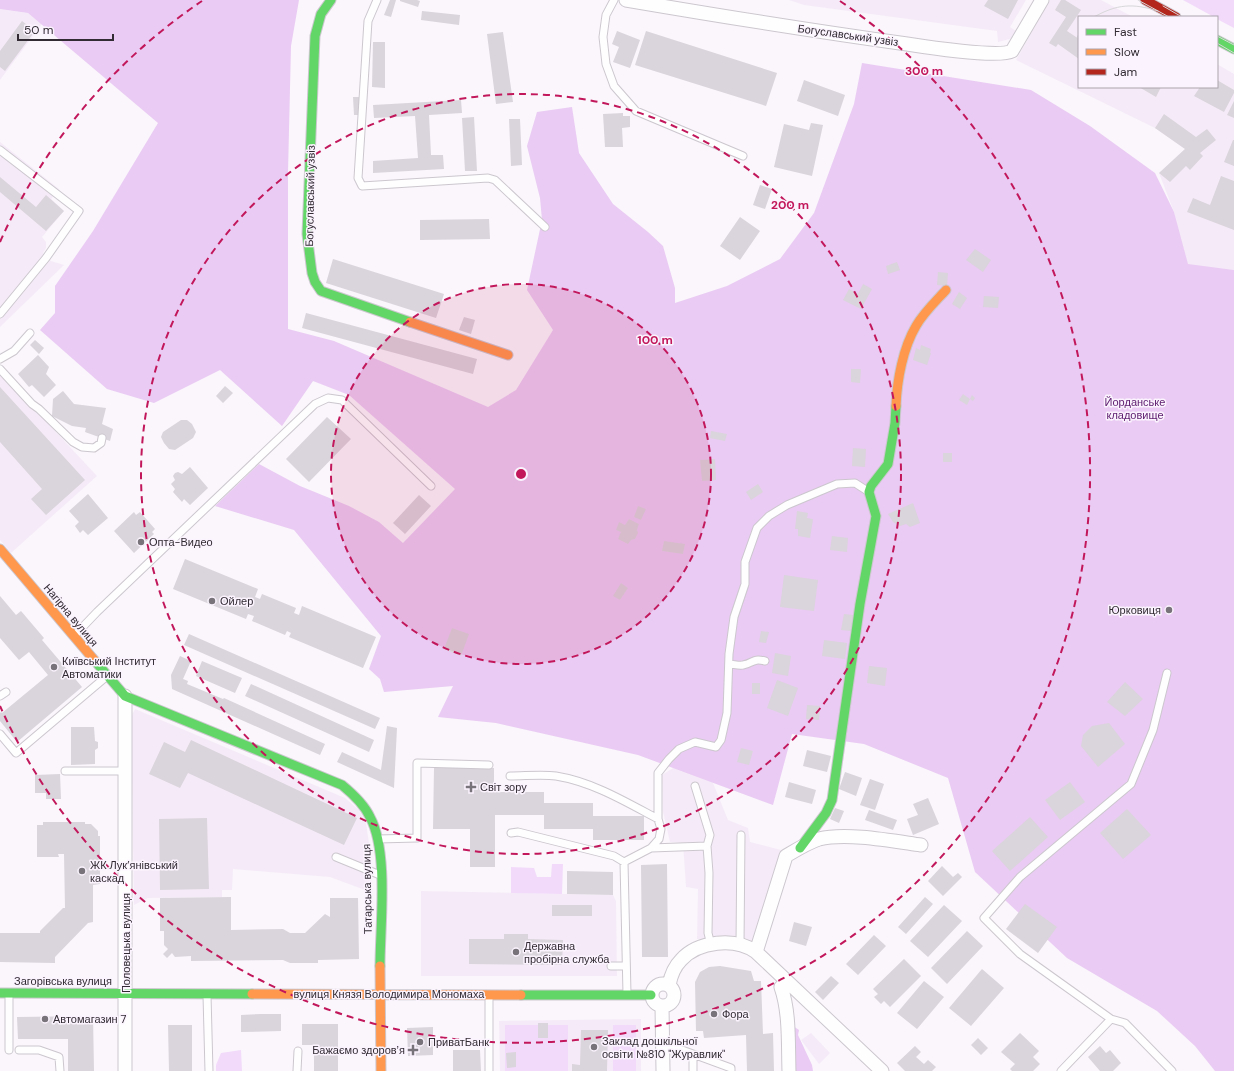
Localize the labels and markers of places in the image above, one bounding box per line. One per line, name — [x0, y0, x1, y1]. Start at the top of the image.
centre of rings — [514, 467, 528, 481]
place label: Опта-Видео — [149, 535, 213, 549]
marker: Опта-Видео — [136, 537, 146, 547]
place label: Ойлер — [220, 594, 253, 608]
marker: Ойлер — [207, 596, 217, 606]
place label: Юрковиця — [1108, 603, 1161, 617]
marker: Юрковиця — [1164, 605, 1174, 615]
place label: Київський Інститут Автоматики — [62, 654, 156, 681]
marker: Київський Інститут Автоматики — [49, 662, 59, 672]
place label: Світ зору — [480, 780, 527, 794]
marker: Світ зору — [465, 781, 477, 793]
place label: ЖК Лук’янівський каскад — [90, 858, 178, 885]
marker: ЖК Лук’янівський каскад — [77, 866, 87, 876]
place label: Державна пробірна служба — [524, 939, 610, 966]
marker: Державна пробірна служба — [511, 947, 521, 957]
place label: Фора — [722, 1007, 750, 1021]
marker: Фора — [709, 1009, 719, 1019]
place label: Автомагазин 7 — [53, 1012, 127, 1026]
marker: Автомагазин 7 — [40, 1014, 50, 1024]
place label: Заклад дошкільної освіти №810 "Журавлик" — [602, 1034, 725, 1061]
place label: ПриватБанк — [428, 1035, 489, 1049]
marker: ПриватБанк — [415, 1037, 425, 1047]
marker: Заклад дошкільної освіти №810 "Журавлик" — [589, 1042, 599, 1052]
place label: Бажаємо здоровʼя — [312, 1043, 405, 1057]
marker: Бажаємо здоровʼя — [408, 1045, 418, 1055]

